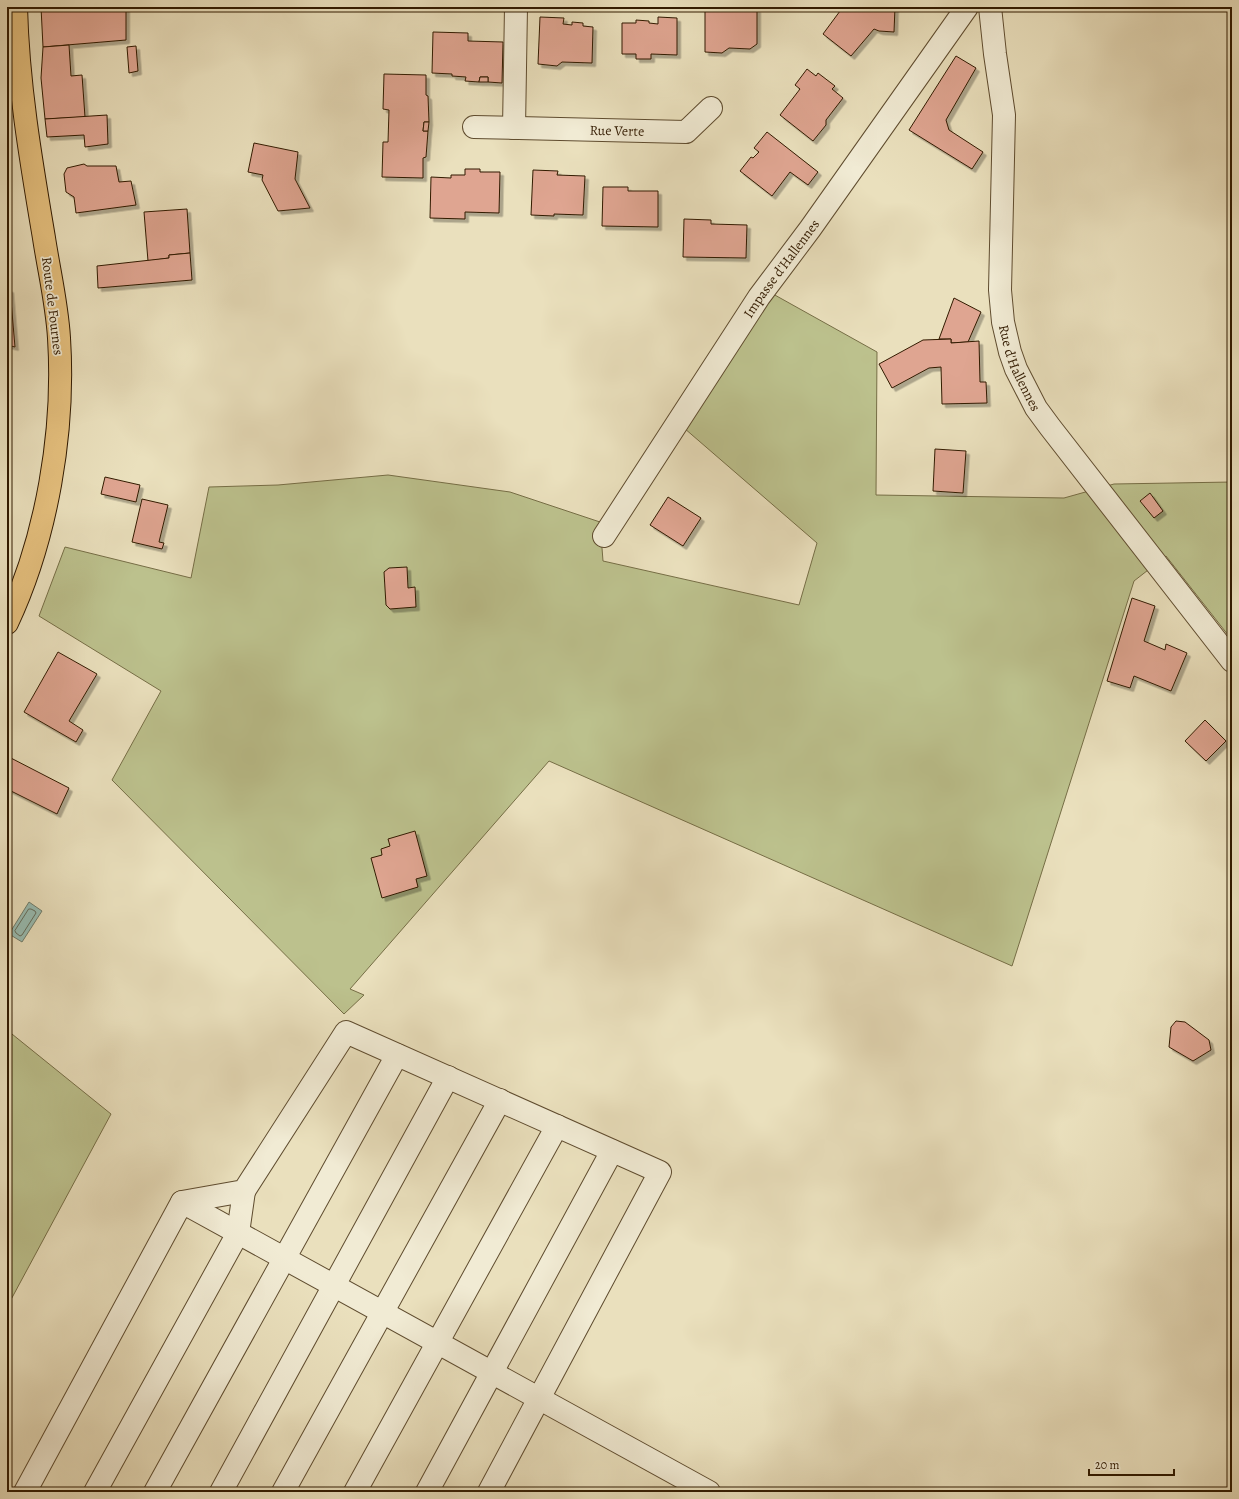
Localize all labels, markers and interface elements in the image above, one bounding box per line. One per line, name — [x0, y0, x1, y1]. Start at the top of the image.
street label: Rue Verte — [589, 121, 645, 141]
street label: Impasse d'Hallennes — [739, 215, 824, 322]
street label: Route de Fournes — [37, 256, 68, 356]
street label: Rue d'Hallennes — [994, 323, 1045, 415]
scale bar — [1089, 1451, 1174, 1477]
text: 20 m — [1095, 1457, 1119, 1473]

